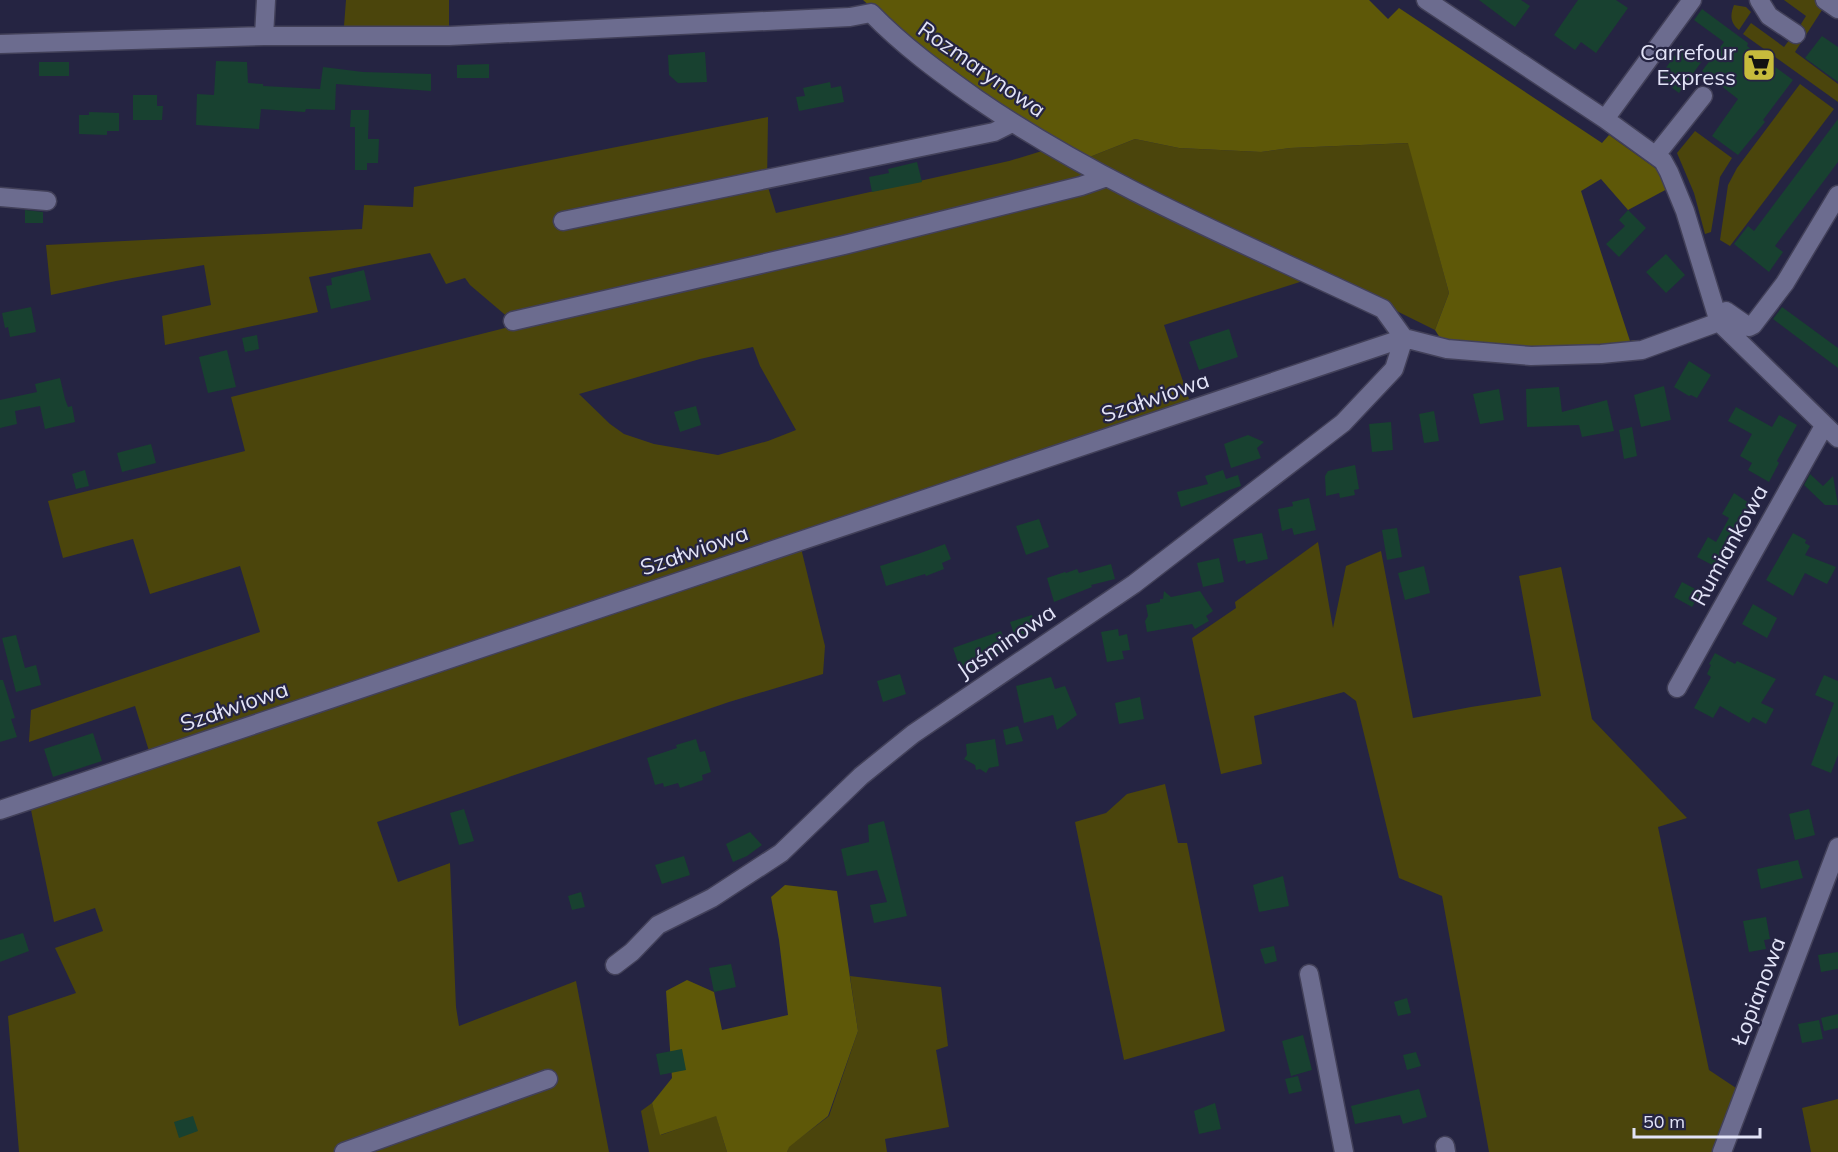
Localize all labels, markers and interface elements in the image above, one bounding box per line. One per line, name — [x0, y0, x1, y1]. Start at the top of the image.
street label: Rozmarynowa — [913, 15, 1051, 123]
place label: Carrefour Express — [1640, 38, 1736, 91]
supermarket icon: Carrefour Express — [1741, 47, 1777, 83]
street label: Szałwiowa — [1097, 365, 1213, 429]
street label: Rumiankowa — [1684, 480, 1774, 610]
street label: Szałwiowa — [636, 518, 752, 582]
street label: Jaśminowa — [951, 598, 1061, 684]
street label: Szałwiowa — [176, 674, 292, 738]
street label: Łopianowa — [1724, 933, 1791, 1050]
scale bar — [1634, 1101, 1760, 1139]
text: 50 m — [1643, 1110, 1685, 1133]

